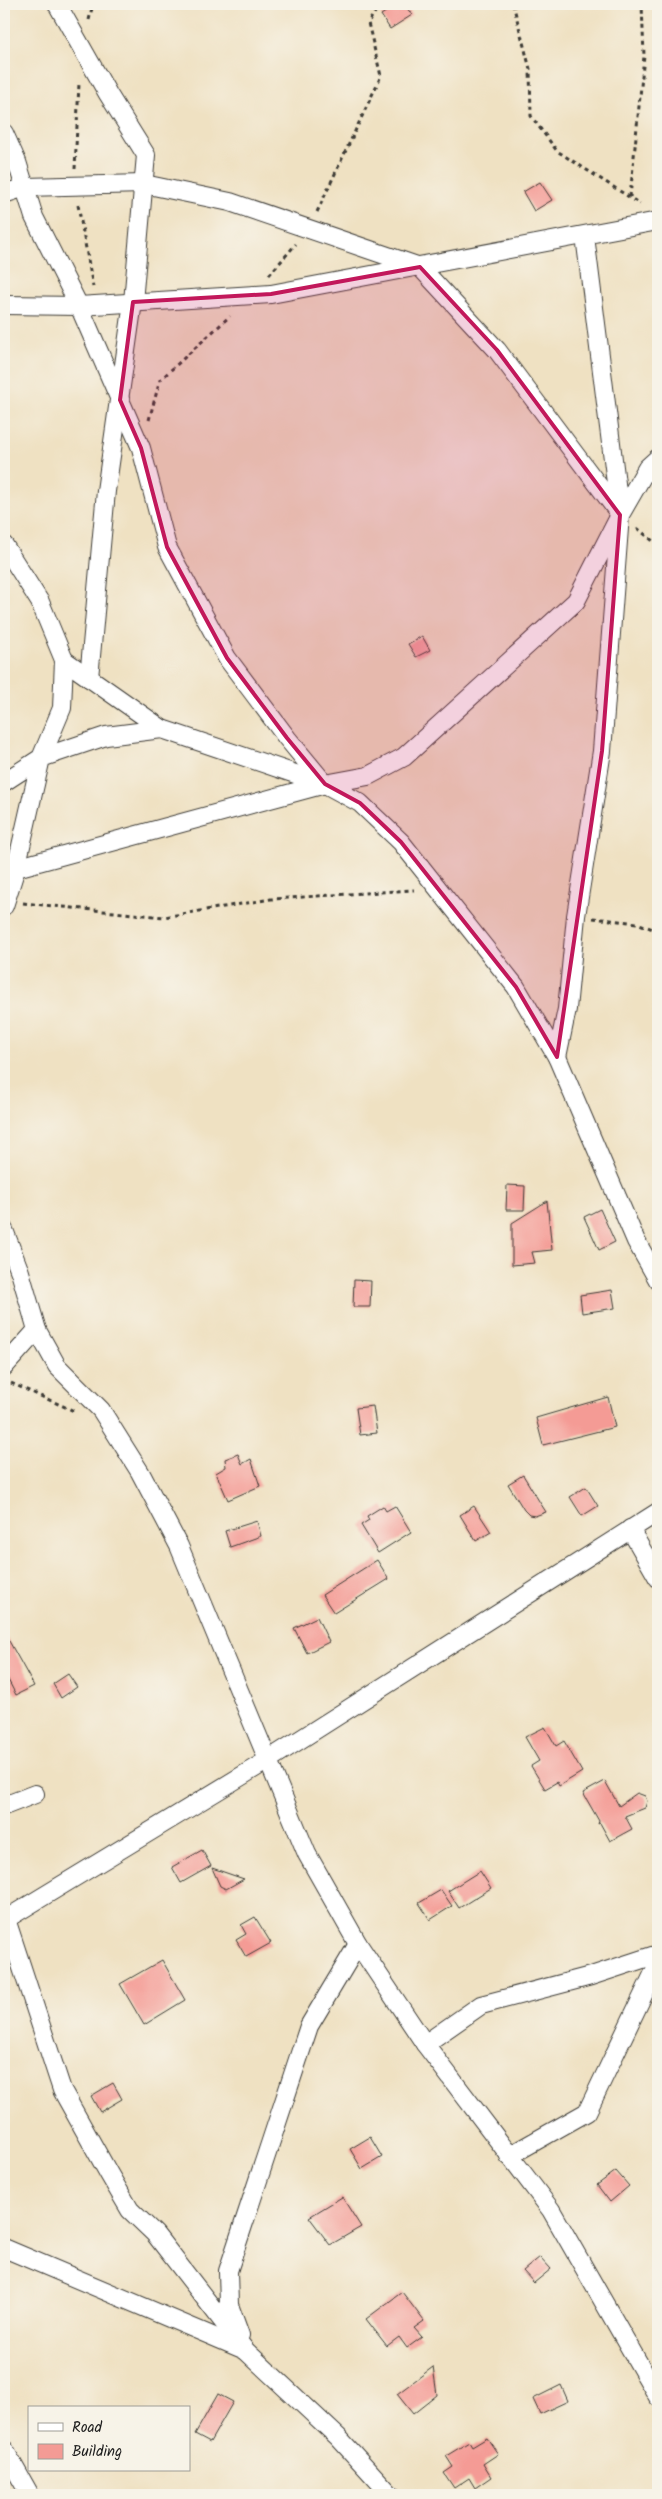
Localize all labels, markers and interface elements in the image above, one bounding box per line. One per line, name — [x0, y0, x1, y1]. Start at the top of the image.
legend — [28, 2406, 190, 2472]
text: Road — [72, 2416, 103, 2440]
text: Building — [72, 2440, 122, 2464]

